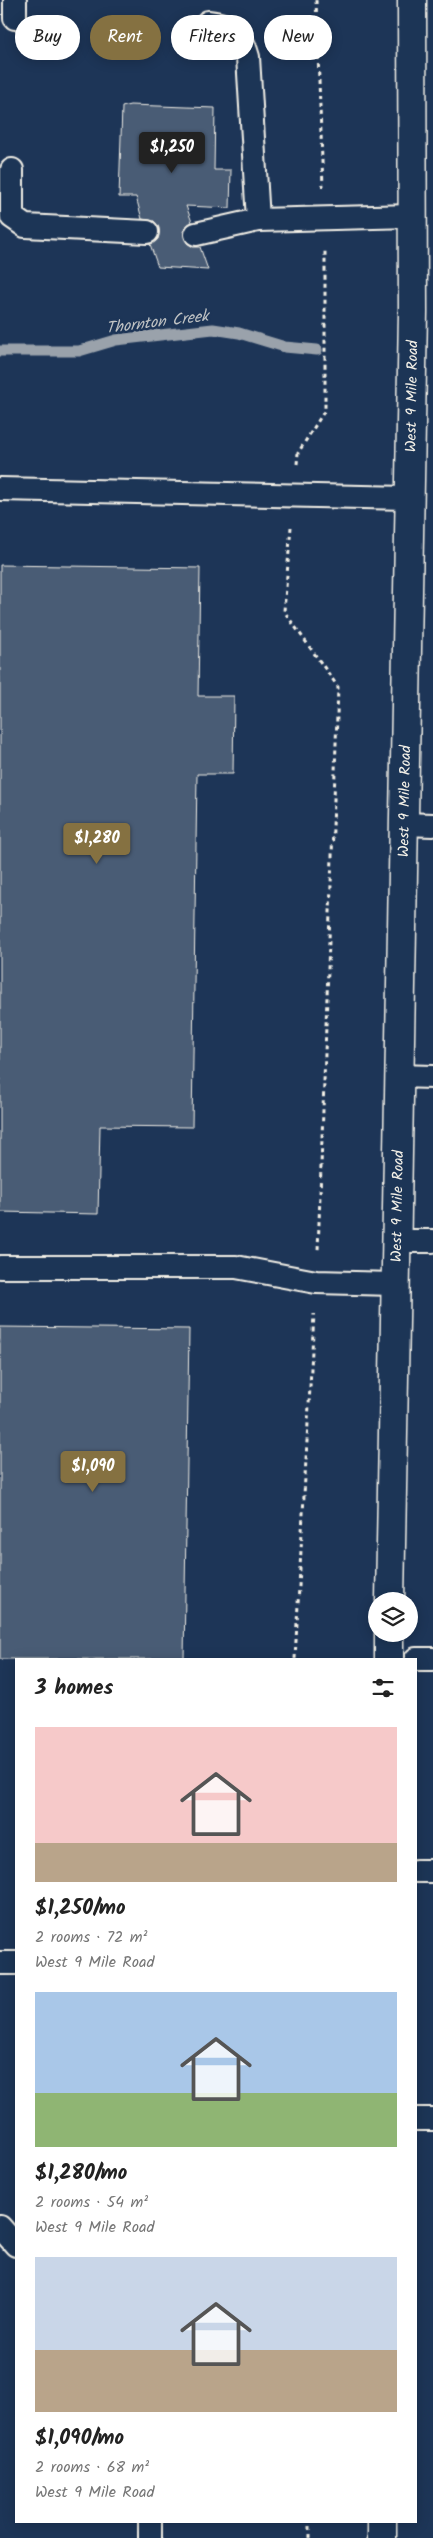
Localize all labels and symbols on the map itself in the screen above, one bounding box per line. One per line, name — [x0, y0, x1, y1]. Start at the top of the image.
pin: $1,250 — [131, 132, 213, 174]
water label: Thornton Creek — [104, 303, 212, 341]
street label: West 9 Mile Road — [399, 339, 426, 452]
street label: West 9 Mile Road — [392, 744, 418, 857]
pin: $1,280 — [56, 822, 138, 865]
street label: West 9 Mile Road — [385, 1149, 411, 1262]
pin: $1,090 — [52, 1450, 134, 1493]

